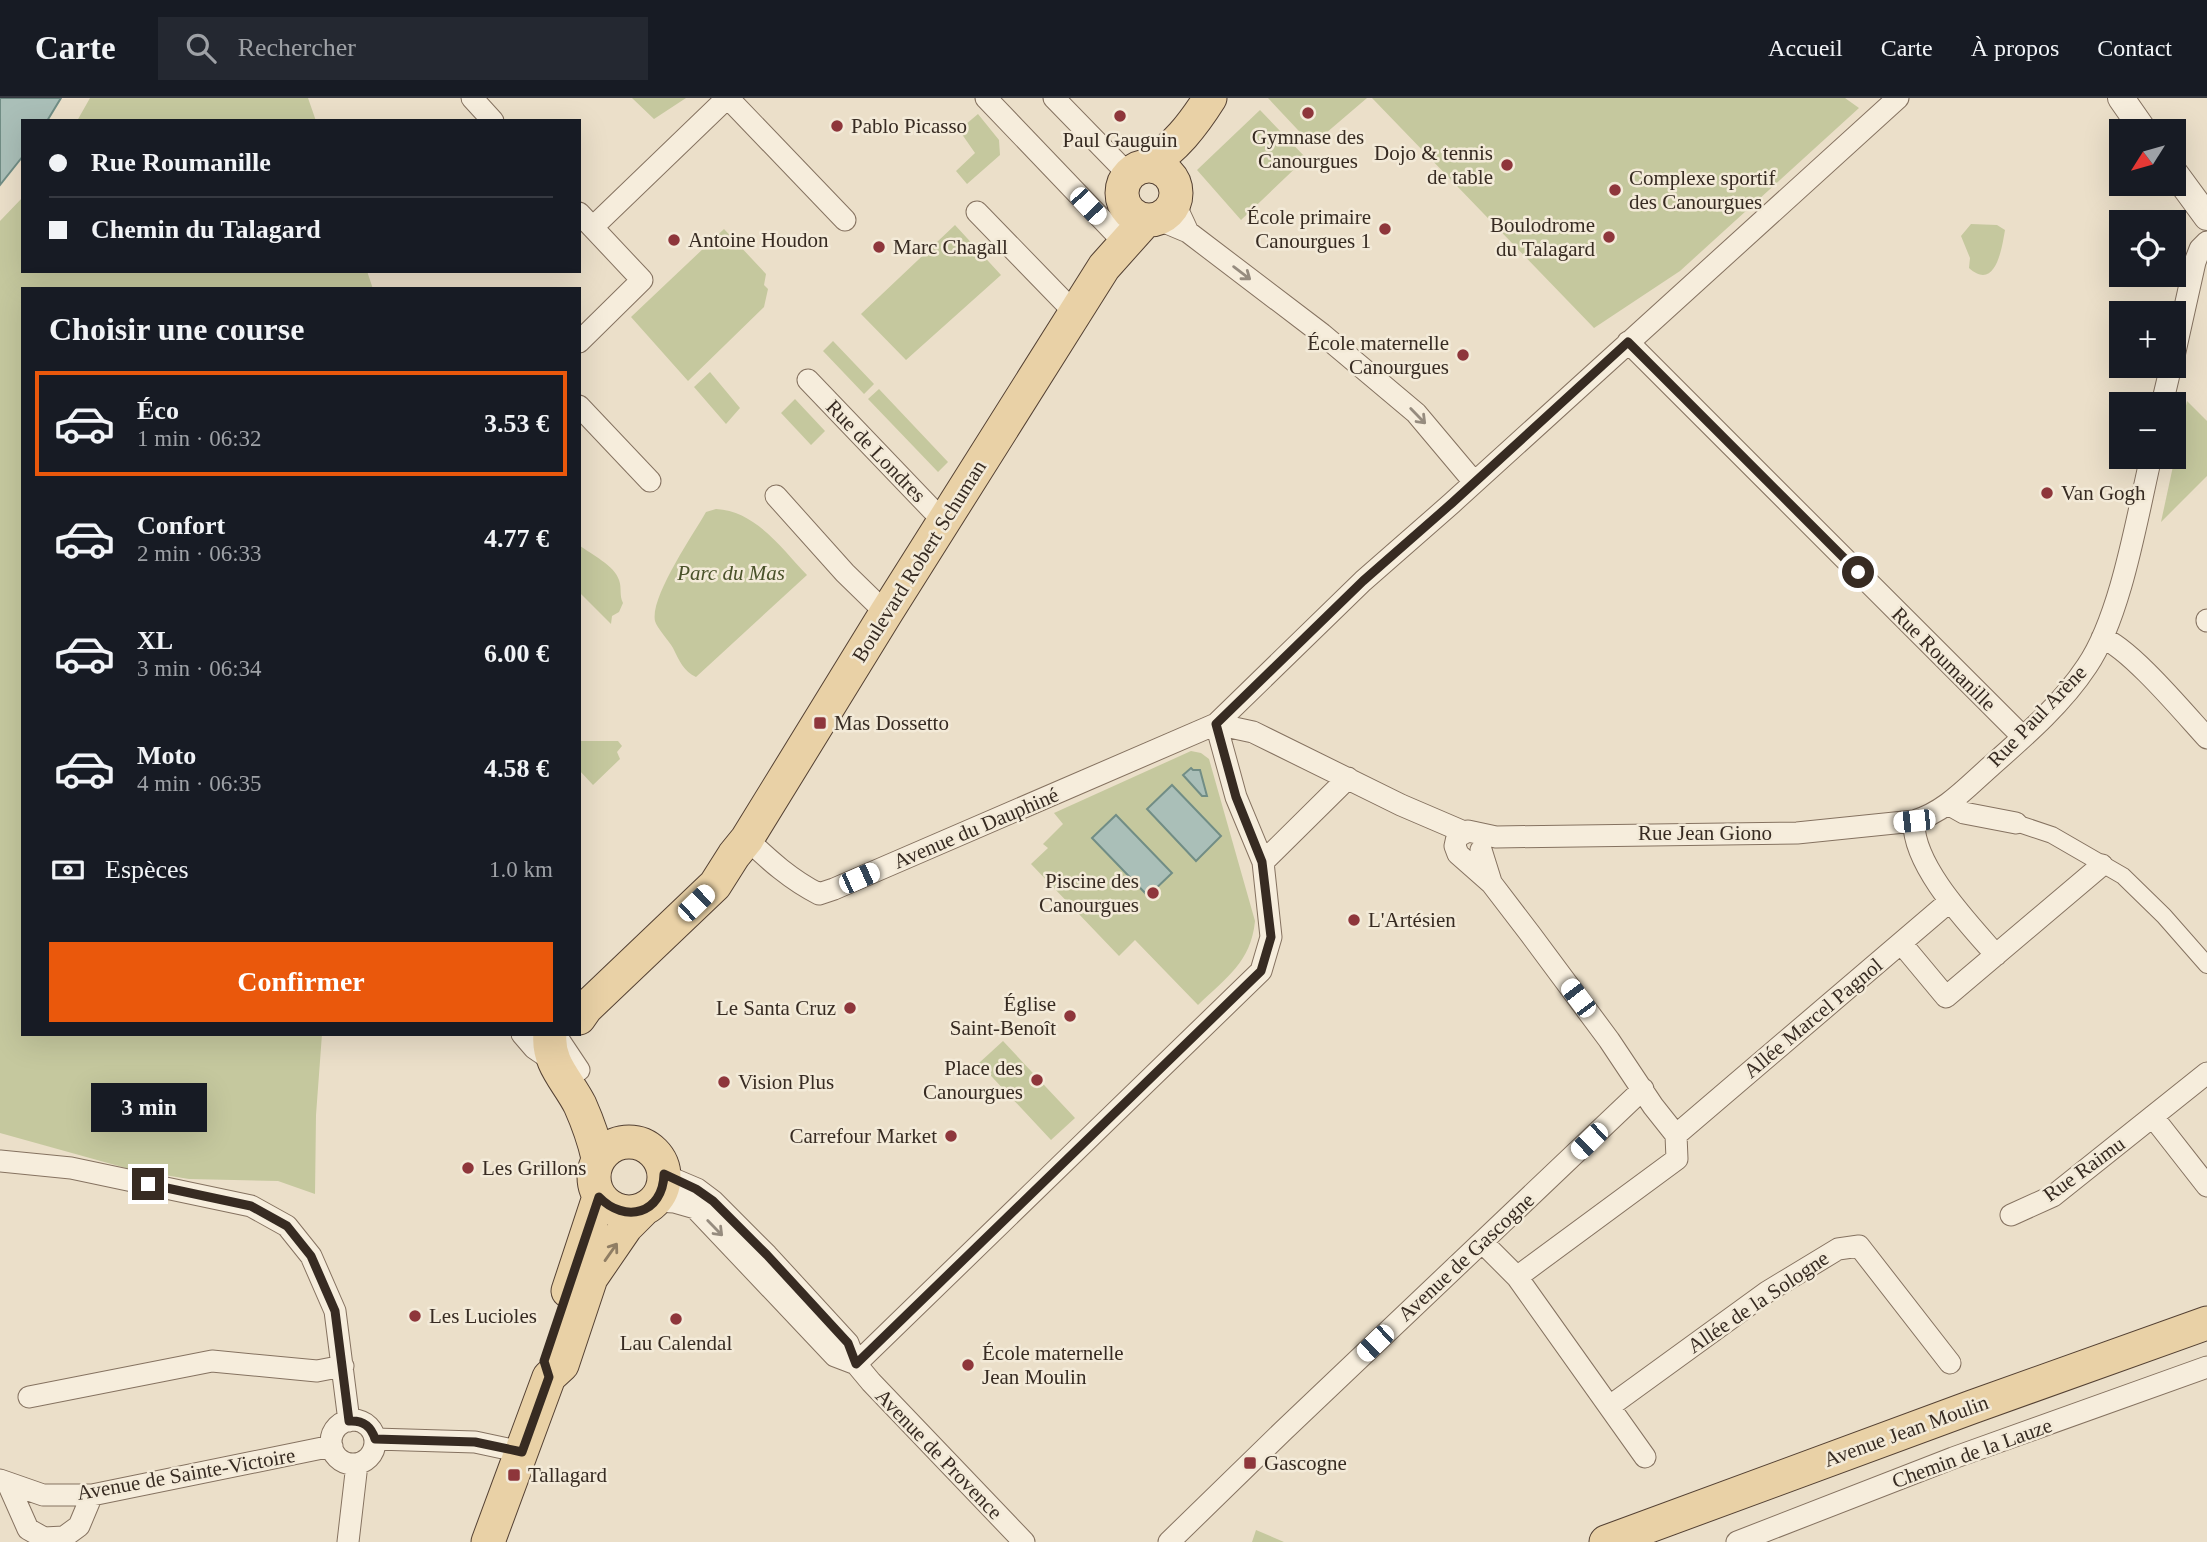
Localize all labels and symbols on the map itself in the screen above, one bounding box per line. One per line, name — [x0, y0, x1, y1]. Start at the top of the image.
marker: Gymnase des Canourgues — [1300, 105, 1316, 121]
marker: Paul Gauguin — [1112, 108, 1128, 124]
place label: Pablo Picasso — [851, 114, 967, 138]
marker: Pablo Picasso — [829, 118, 845, 134]
north arrow — [2109, 119, 2186, 196]
place label: Gymnase des Canourgues — [1252, 125, 1364, 173]
place label: Paul Gauguin — [1063, 128, 1178, 152]
place label: Dojo & tennis de table — [1374, 141, 1493, 189]
marker: Dojo & tennis de table — [1499, 157, 1515, 173]
place label: Complexe sportif des Canourgues — [1629, 166, 1775, 214]
marker: Complexe sportif des Canourgues — [1607, 182, 1623, 198]
car — [1066, 183, 1111, 229]
place label: École primaire Canourgues 1 — [1247, 205, 1371, 253]
place label: Boulodrome du Talagard — [1490, 213, 1595, 261]
marker: École primaire Canourgues 1 — [1377, 221, 1393, 237]
place label: Antoine Houdon — [688, 228, 829, 252]
marker: Boulodrome du Talagard — [1601, 229, 1617, 245]
marker: Antoine Houdon — [666, 232, 682, 248]
place label: Marc Chagall — [893, 235, 1008, 259]
marker: Marc Chagall — [871, 239, 887, 255]
one-way arrow — [1232, 266, 1251, 280]
place label: École maternelle Canourgues — [1307, 331, 1449, 379]
marker: École maternelle Canourgues — [1455, 347, 1471, 363]
street label: Rue de Londres — [821, 395, 931, 507]
one-way arrow — [1410, 408, 1427, 425]
street label: Boulevard Robert Schuman — [847, 455, 991, 666]
place label: Van Gogh — [2061, 481, 2146, 505]
marker: Van Gogh — [2039, 485, 2055, 501]
route start — [1842, 556, 1874, 588]
park label: Parc du Mas — [676, 561, 785, 585]
street label: Rue Roumanille — [1887, 602, 2001, 716]
street label: Rue Paul Arène — [1983, 660, 2091, 772]
place label: Mas Dossetto — [834, 711, 949, 735]
marker: Mas Dossetto — [812, 715, 828, 731]
street label: Avenue du Dauphiné — [890, 782, 1062, 874]
car — [1893, 808, 1936, 834]
street label: Rue Jean Giono — [1638, 821, 1772, 845]
car — [836, 860, 883, 896]
place label: Piscine des Canourgues — [1039, 869, 1139, 917]
car — [674, 881, 719, 925]
marker: Piscine des Canourgues — [1145, 885, 1161, 901]
place label: L'Artésien — [1368, 908, 1456, 932]
marker: L'Artésien — [1346, 912, 1362, 928]
street label: Allée Marcel Pagnol — [1739, 953, 1887, 1083]
car — [1557, 975, 1600, 1021]
place label: Église Saint-Benoît — [950, 992, 1056, 1040]
place label: Le Santa Cruz — [716, 996, 836, 1020]
marker: Le Santa Cruz — [842, 1000, 858, 1016]
marker: Église Saint-Benoît — [1062, 1008, 1078, 1024]
place label: Place des Canourgues — [923, 1056, 1023, 1104]
place label: Vision Plus — [738, 1070, 834, 1094]
marker: Place des Canourgues — [1029, 1072, 1045, 1088]
marker: Vision Plus — [716, 1074, 732, 1090]
callout: 3 min — [90, 1082, 206, 1132]
car — [1567, 1119, 1612, 1163]
place label: Carrefour Market — [789, 1124, 937, 1148]
marker: Carrefour Market — [943, 1128, 959, 1144]
street label: Rue Raimu — [2038, 1131, 2130, 1207]
place label: Les Grillons — [482, 1156, 586, 1180]
marker: Les Grillons — [460, 1160, 476, 1176]
route end — [132, 1168, 164, 1200]
street label: Avenue de Gascogne — [1393, 1188, 1539, 1326]
one-way arrow — [706, 1219, 723, 1236]
one-way arrow — [603, 1243, 618, 1262]
street label: Allée de la Sologne — [1683, 1246, 1833, 1358]
place label: Les Lucioles — [429, 1304, 537, 1328]
marker: Les Lucioles — [407, 1308, 423, 1324]
marker: Lau Calendal — [668, 1311, 684, 1327]
car — [1353, 1321, 1398, 1365]
place label: Lau Calendal — [620, 1331, 732, 1355]
place label: École maternelle Jean Moulin — [982, 1341, 1124, 1389]
marker: École maternelle Jean Moulin — [960, 1357, 976, 1373]
street label: Avenue de Provence — [871, 1384, 1007, 1524]
street label: Avenue Jean Moulin — [1820, 1390, 1992, 1472]
street label: Chemin de la Lauze — [1889, 1413, 2055, 1493]
street label: Avenue de Sainte-Victoire — [75, 1443, 297, 1505]
place label: Gascogne — [1264, 1451, 1347, 1475]
marker: Gascogne — [1242, 1455, 1258, 1471]
place label: Tallagard — [528, 1463, 607, 1487]
marker: Tallagard — [506, 1467, 522, 1483]

